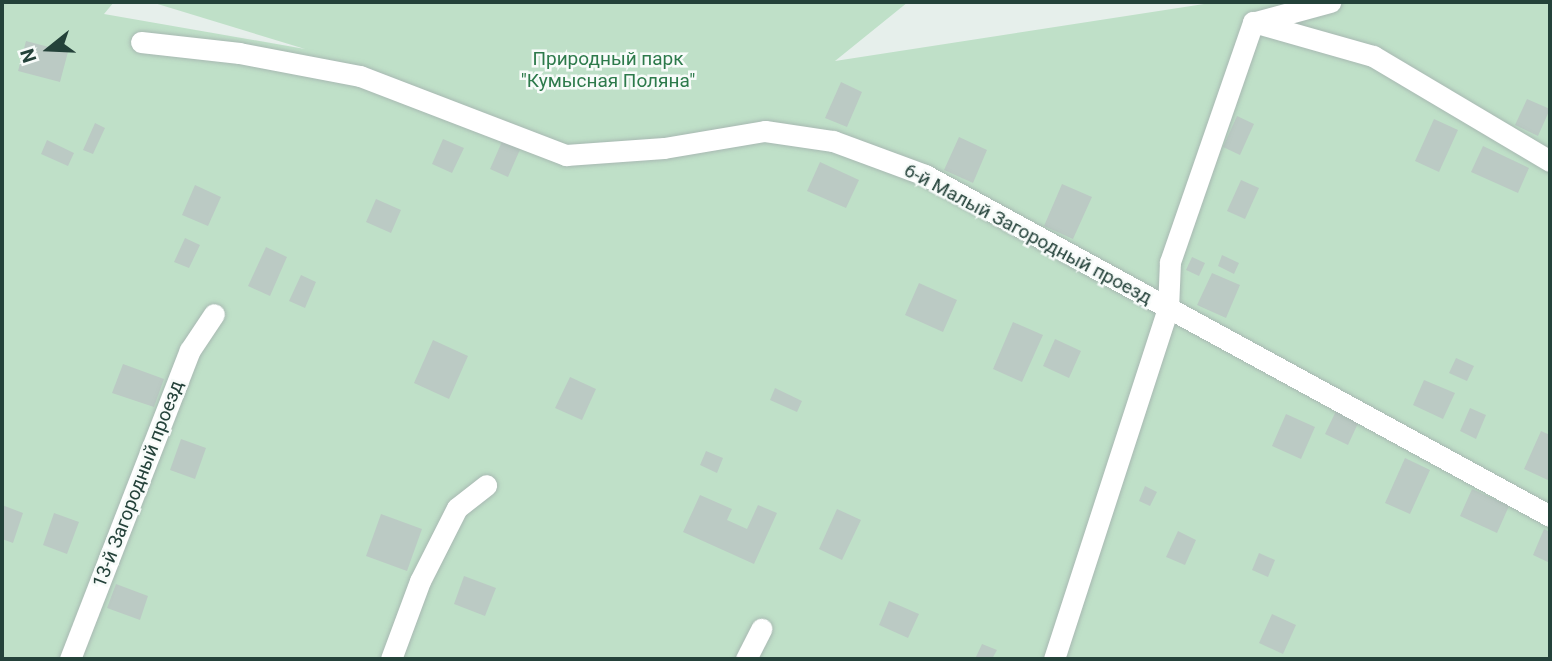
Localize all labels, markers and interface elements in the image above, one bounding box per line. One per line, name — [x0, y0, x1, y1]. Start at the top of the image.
north arrow — [14, 14, 84, 84]
text: N — [16, 46, 42, 66]
park label: Природный парк "Кумысная Поляна" — [521, 48, 695, 92]
street label: 6-й Малый Загородный проезд — [900, 159, 1156, 309]
street label: 13-й Загородный проезд — [88, 377, 188, 591]

